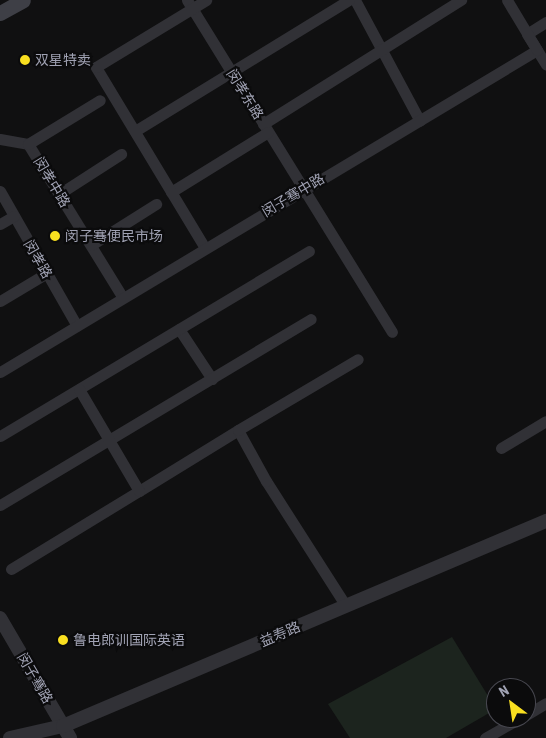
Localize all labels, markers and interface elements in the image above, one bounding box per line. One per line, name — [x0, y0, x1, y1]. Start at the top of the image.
place label: 双星特卖 — [35, 52, 91, 68]
marker: 双星特卖 — [19, 54, 31, 66]
street label: 闵孝东路 — [223, 66, 267, 122]
street label: 闵孝中路 — [30, 154, 74, 210]
street label: 闵子骞中路 — [259, 170, 327, 220]
place label: 闵子骞便民市场 — [65, 228, 163, 244]
marker: 闵子骞便民市场 — [49, 230, 61, 242]
street label: 闵孝路 — [20, 237, 56, 281]
street label: 益寿路 — [257, 618, 303, 650]
place label: 鲁电郎训国际英语 — [73, 632, 185, 648]
marker: 鲁电郎训国际英语 — [57, 634, 69, 646]
street label: 闵子骞路 — [14, 650, 56, 706]
north arrow — [486, 678, 536, 728]
text: N — [496, 682, 512, 700]

